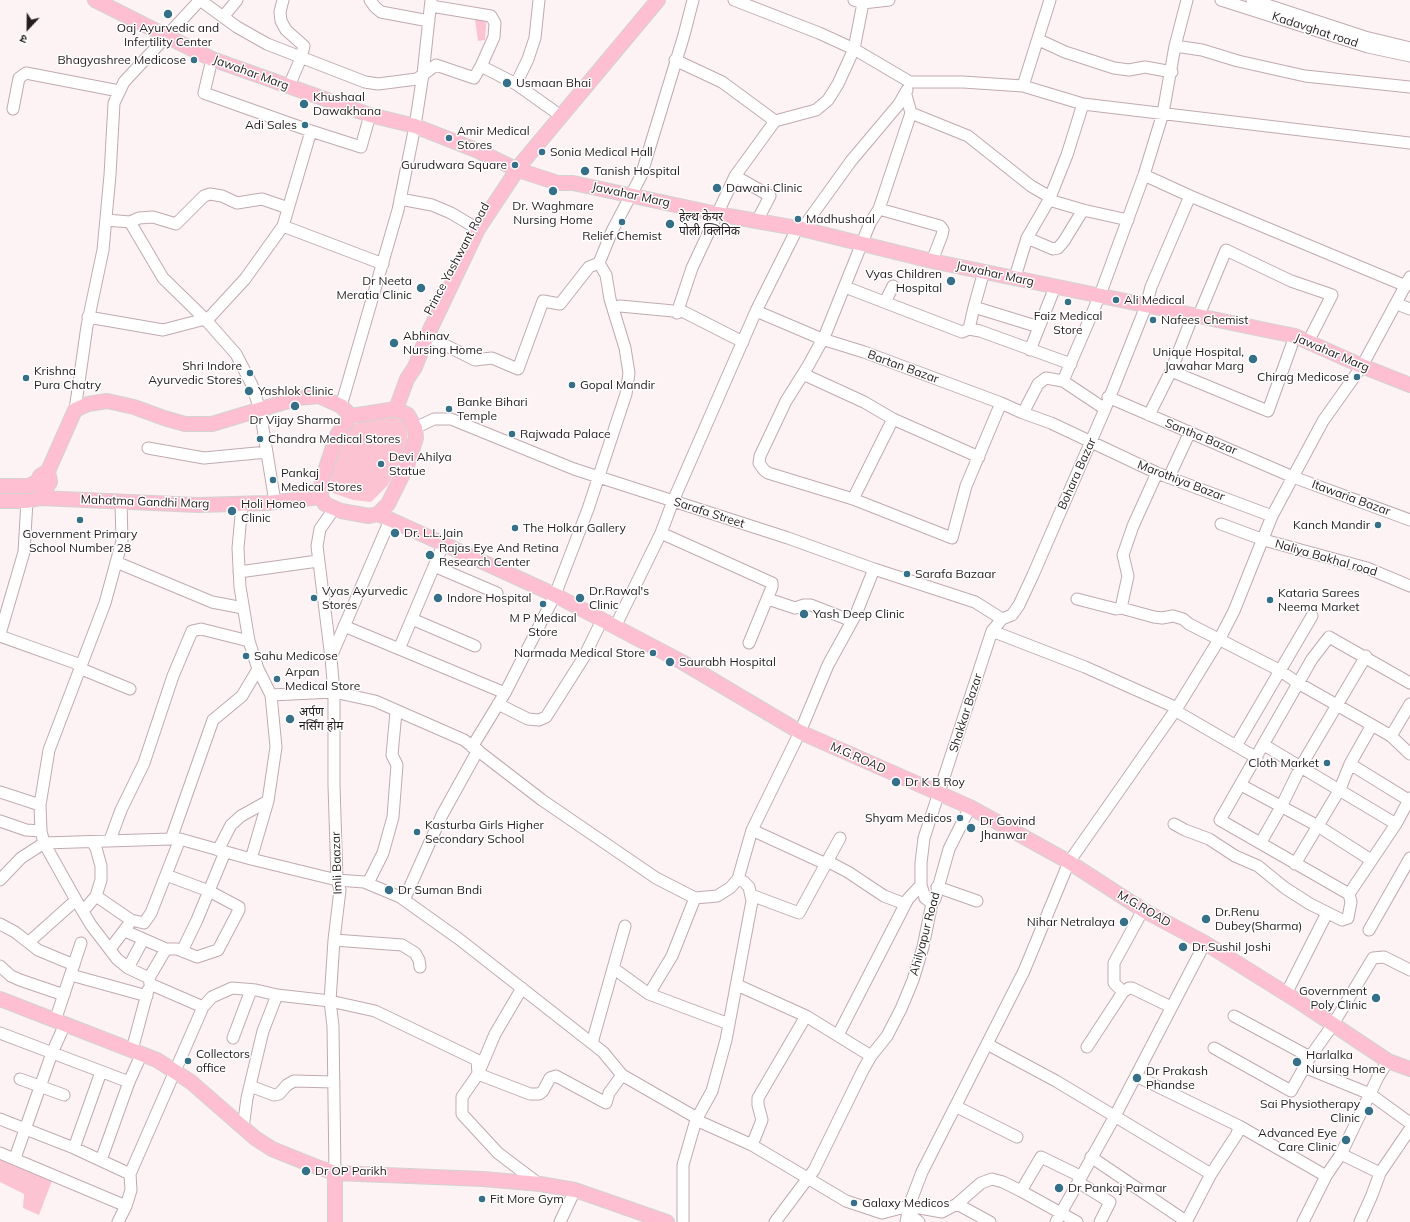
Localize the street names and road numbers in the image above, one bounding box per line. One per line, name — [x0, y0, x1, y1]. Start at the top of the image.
street label: Kadavghat road — [1270, 9, 1360, 51]
street label: Jawahar Marg — [211, 53, 291, 93]
street label: Jawahar Marg — [591, 180, 671, 210]
street label: Prince Yashwant Road — [421, 200, 493, 318]
street label: Jawahar Marg — [955, 259, 1035, 289]
street label: Jawahar Marg — [1293, 331, 1371, 375]
street label: Bartan Bazar — [865, 347, 941, 387]
street label: Santha Bazar — [1163, 416, 1239, 458]
street label: Bohara Bazar — [1055, 436, 1099, 512]
street label: Marothiya Bazar — [1135, 458, 1227, 504]
street label: Itawaria Bazar — [1310, 477, 1392, 519]
street label: Mahatma Gandhi Marg — [80, 493, 210, 511]
street label: Sarafa Street — [672, 495, 746, 531]
street label: Naliya Bakhal road — [1273, 537, 1379, 579]
street label: Shakkar Bazar — [947, 672, 985, 754]
street label: M.G.ROAD — [828, 739, 888, 777]
street label: Imli Baazar — [329, 831, 345, 895]
street label: M.G.ROAD — [1115, 888, 1173, 930]
street label: Ahilyapur Road — [907, 891, 943, 977]

